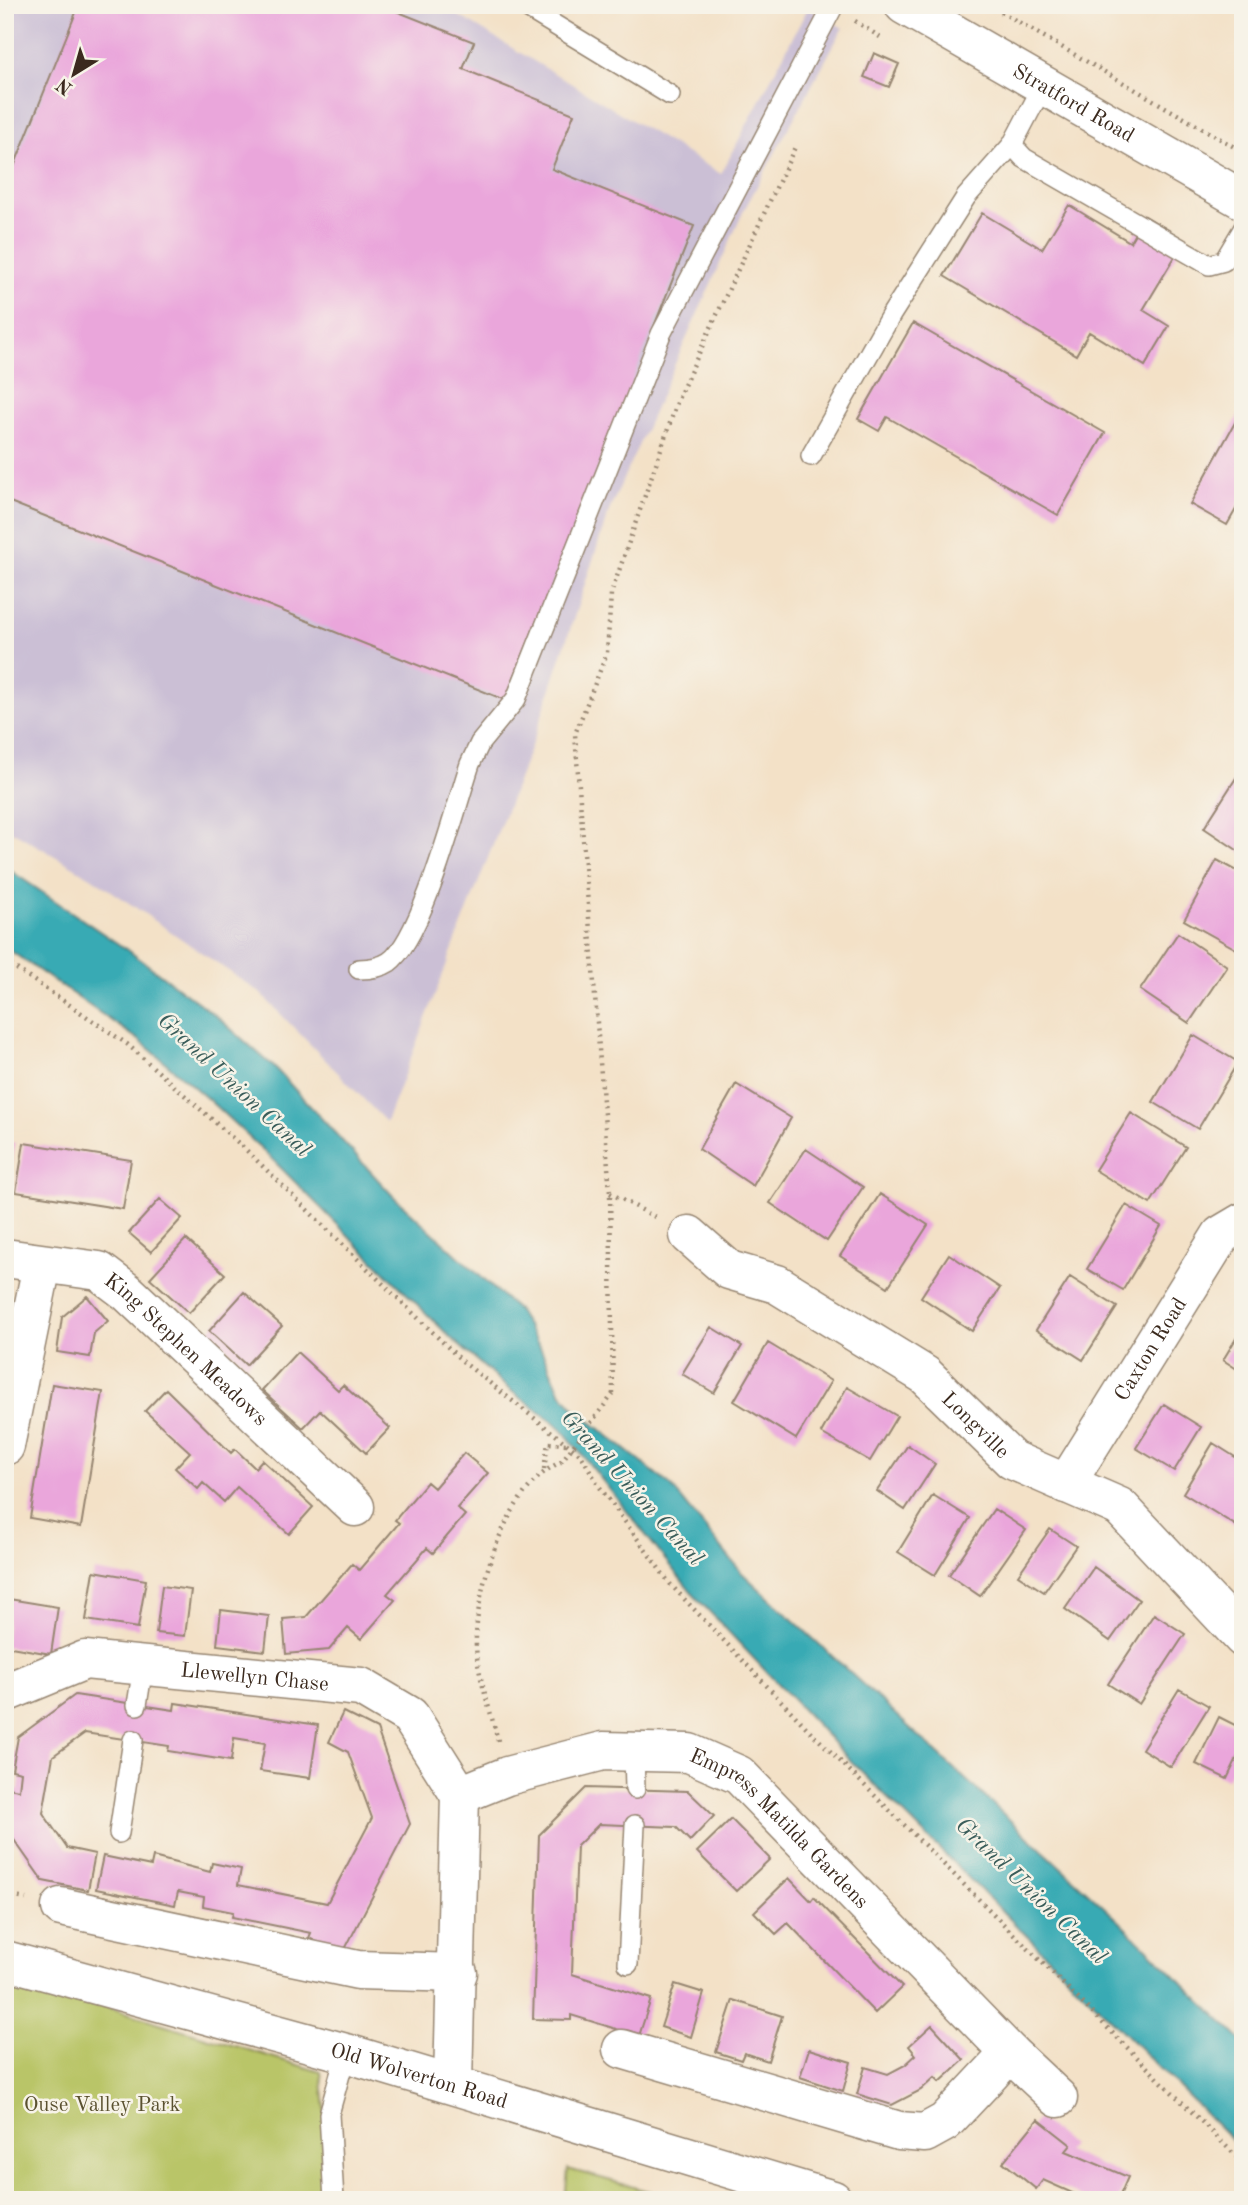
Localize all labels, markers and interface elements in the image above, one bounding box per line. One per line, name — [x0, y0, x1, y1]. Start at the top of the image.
north arrow — [38, 38, 108, 108]
street label: Stratford Road — [1009, 61, 1138, 147]
text: N — [53, 73, 77, 98]
water label: Grand Union Canal — [153, 1008, 315, 1162]
street label: King Stephen Meadows — [100, 1270, 271, 1430]
street label: Caxton Road — [1111, 1294, 1191, 1405]
street label: Longville — [937, 1389, 1013, 1463]
water label: Grand Union Canal — [556, 1406, 708, 1570]
street label: Llewellyn Chase — [179, 1660, 330, 1696]
street label: Empress Matilda Gardens — [686, 1746, 872, 1913]
water label: Grand Union Canal — [951, 1813, 1111, 1969]
street label: Old Wolverton Road — [328, 2040, 510, 2113]
park label: Ouse Valley Park — [24, 2095, 180, 2116]

